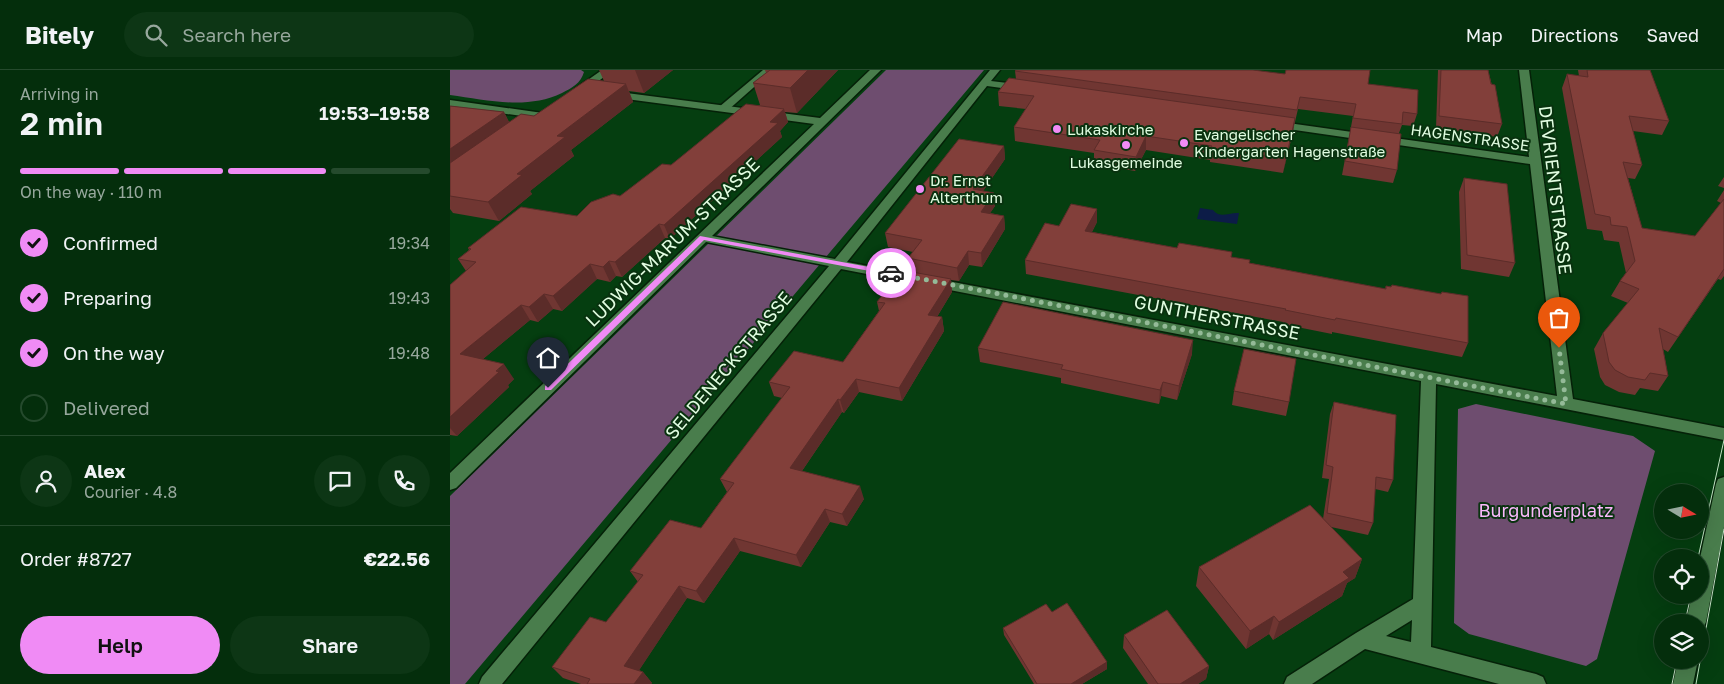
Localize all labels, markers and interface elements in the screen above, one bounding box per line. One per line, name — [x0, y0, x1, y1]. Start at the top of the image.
search box — [124, 12, 474, 57]
text: Bitely — [25, 20, 94, 49]
icon: search — [142, 21, 170, 49]
text: Search here — [182, 23, 291, 46]
text: Map — [1466, 24, 1502, 46]
text: Directions — [1530, 24, 1618, 46]
text: Saved — [1646, 24, 1699, 46]
text: Arriving in — [20, 84, 99, 104]
text: 19:53–19:58 — [319, 101, 430, 124]
text: 2 min — [20, 104, 103, 142]
street label: DEVRIENTSTRASSE — [1535, 104, 1577, 276]
place label: Lukaskirche — [1067, 120, 1154, 138]
street label: HAGENSTRASSE — [1410, 120, 1530, 154]
marker: Lukaskirche — [1051, 123, 1063, 135]
place label: Evangelischer Kindergarten Hagenstraße — [1194, 125, 1386, 160]
marker: Evangelischer Kindergarten Hagenstraße — [1178, 137, 1190, 149]
marker: Lukasgemeinde — [1120, 139, 1132, 151]
street label: LUDWIG-MARUM-STRASSE — [580, 153, 764, 331]
place label: Lukasgemeinde — [1069, 153, 1183, 171]
place label: Dr. Ernst Alterthum — [930, 171, 1003, 206]
text: On the way · 110 m — [20, 182, 162, 202]
marker: Dr. Ernst Alterthum — [914, 183, 926, 195]
icon: check — [20, 229, 48, 257]
text: Confirmed — [63, 231, 158, 254]
text: 19:34 — [389, 233, 430, 253]
courier — [866, 248, 916, 298]
icon: car — [877, 259, 905, 287]
icon: check — [20, 284, 48, 312]
text: Preparing — [63, 286, 152, 309]
street label: SELDENECKSTRASSE — [660, 287, 796, 443]
text: 19:43 — [389, 288, 430, 308]
street label: GUNTHERSTRASSE — [1132, 290, 1302, 344]
pin — [1538, 297, 1580, 348]
icon: bag — [1545, 304, 1573, 332]
pin — [527, 337, 569, 388]
icon: check — [20, 339, 48, 367]
text: On the way — [63, 341, 165, 364]
text: 19:48 — [388, 343, 430, 363]
icon: home — [534, 344, 562, 372]
text: Delivered — [63, 396, 150, 419]
button: person — [20, 455, 72, 507]
button: chat — [314, 455, 366, 507]
button: phone — [378, 455, 430, 507]
text: Alex — [84, 459, 125, 482]
text: Courier · 4.8 — [84, 482, 177, 502]
north arrow — [1654, 484, 1709, 539]
map controls — [1654, 484, 1709, 669]
park label: Burgunderplatz — [1479, 499, 1613, 521]
text: Order #8727 — [20, 547, 132, 570]
text: €22.56 — [364, 547, 430, 570]
button: locate — [1654, 549, 1709, 604]
button: layers — [1654, 614, 1709, 669]
button: Help — [20, 616, 220, 674]
button: Share — [230, 616, 430, 674]

